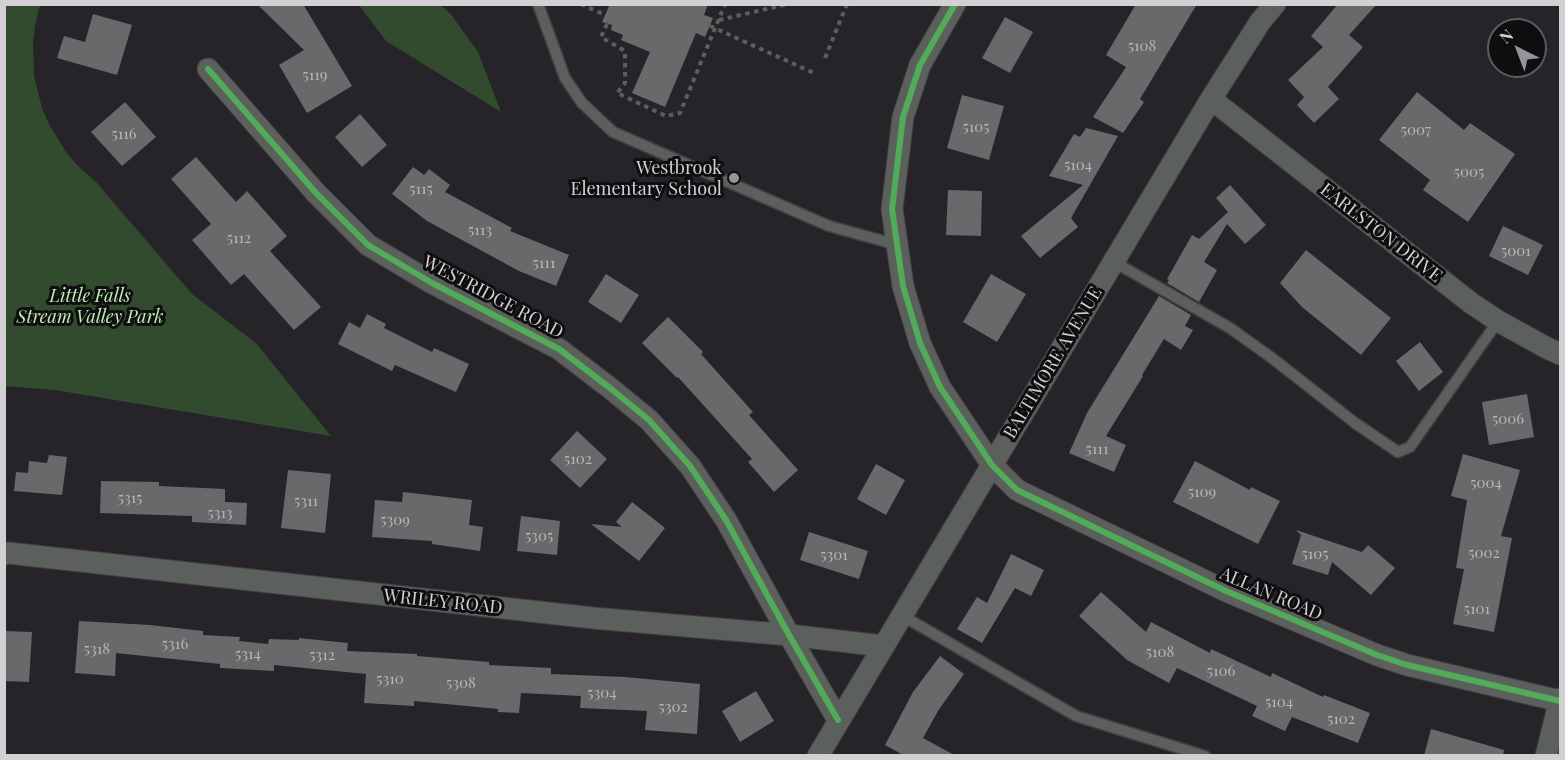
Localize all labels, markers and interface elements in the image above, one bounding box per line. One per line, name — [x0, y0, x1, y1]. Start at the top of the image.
north arrow — [1487, 18, 1547, 78]
text: N — [1495, 24, 1517, 47]
house number: 5108 — [1128, 37, 1156, 55]
house number: 5119 — [303, 66, 327, 84]
house number: 5105 — [963, 118, 989, 136]
house number: 5007 — [1401, 121, 1431, 139]
house number: 5116 — [111, 125, 137, 143]
house number: 5104 — [1064, 156, 1092, 174]
place label: Westbrook Elementary School — [570, 157, 722, 200]
house number: 5005 — [1454, 163, 1484, 181]
marker: Westbrook Elementary School — [727, 171, 741, 185]
street label: EARLSTON DRIVE — [1316, 179, 1446, 287]
house number: 5115 — [409, 180, 433, 198]
house number: 5113 — [468, 221, 492, 239]
house number: 5112 — [227, 229, 251, 247]
house number: 5001 — [1501, 242, 1531, 260]
street label: WESTRIDGE ROAD — [419, 251, 567, 343]
house number: 5111 — [533, 254, 555, 272]
street label: BALTIMORE AVENUE — [999, 283, 1107, 443]
park label: Little Falls Stream Valley Park — [16, 285, 164, 328]
house number: 5006 — [1492, 410, 1524, 428]
house number: 5111 — [1086, 440, 1108, 458]
house number: 5102 — [564, 450, 592, 468]
house number: 5004 — [1470, 474, 1502, 492]
house number: 5109 — [1188, 483, 1216, 501]
house number: 5315 — [118, 489, 142, 507]
house number: 5311 — [294, 492, 318, 510]
house number: 5313 — [207, 504, 233, 522]
house number: 5309 — [380, 511, 410, 529]
house number: 5305 — [525, 527, 553, 545]
house number: 5002 — [1468, 544, 1500, 562]
house number: 5105 — [1302, 545, 1328, 563]
house number: 5301 — [820, 546, 848, 564]
street label: ALLAN ROAD — [1217, 563, 1325, 625]
street label: WRILEY ROAD — [382, 585, 504, 619]
house number: 5101 — [1464, 600, 1490, 618]
house number: 5316 — [162, 635, 188, 653]
house number: 5318 — [84, 640, 110, 658]
house number: 5108 — [1146, 643, 1174, 661]
house number: 5314 — [235, 645, 261, 663]
house number: 5312 — [309, 646, 335, 664]
house number: 5106 — [1207, 662, 1235, 680]
house number: 5310 — [376, 670, 404, 688]
house number: 5308 — [446, 674, 476, 692]
house number: 5304 — [587, 684, 617, 702]
house number: 5104 — [1265, 693, 1293, 711]
house number: 5302 — [658, 698, 688, 716]
house number: 5102 — [1327, 710, 1355, 728]

